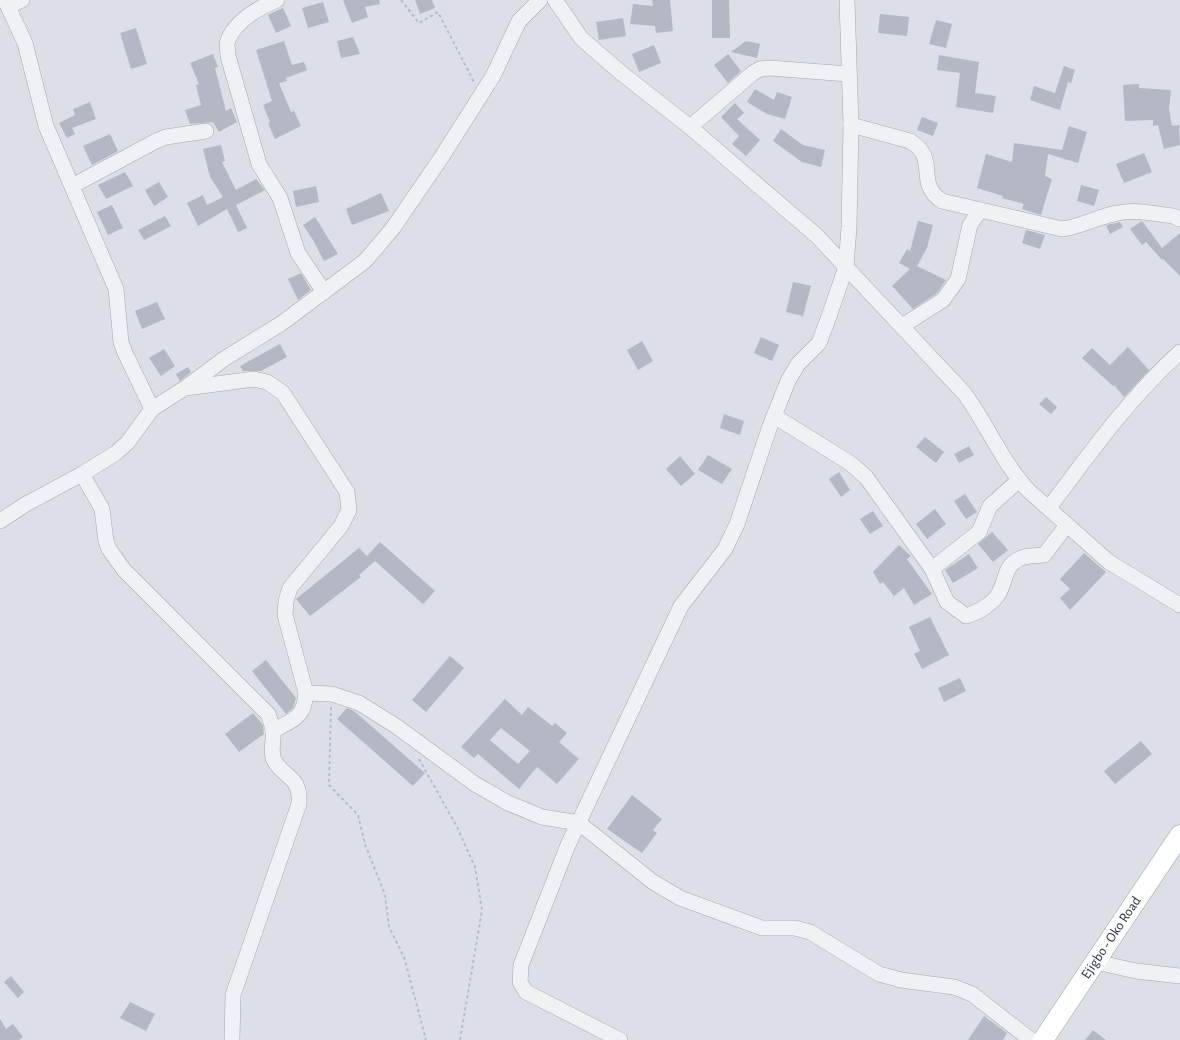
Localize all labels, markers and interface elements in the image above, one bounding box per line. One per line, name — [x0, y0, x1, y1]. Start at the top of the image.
street label: Ejigbo - Oko Road — [1079, 894, 1144, 981]

